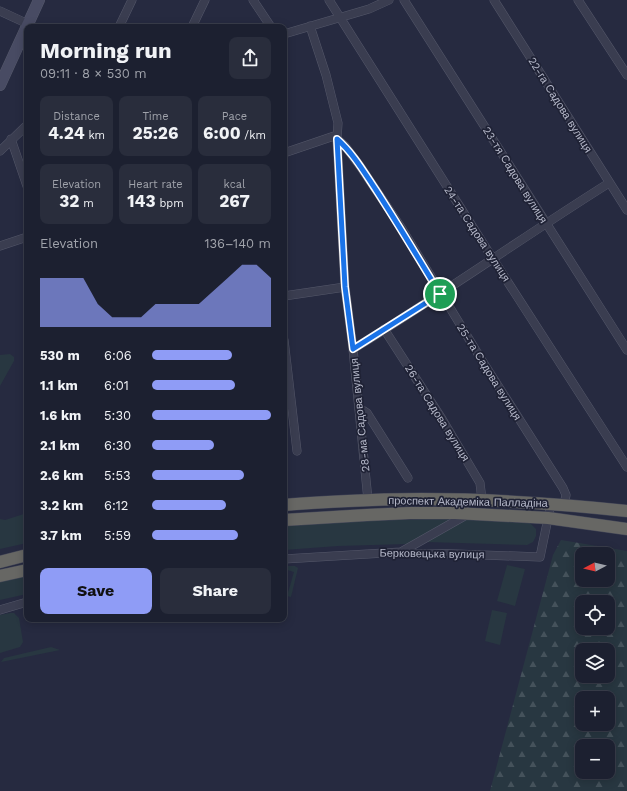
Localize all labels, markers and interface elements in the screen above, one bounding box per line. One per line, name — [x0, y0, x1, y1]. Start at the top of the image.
button: share — [229, 37, 271, 79]
text: Morning run — [40, 38, 172, 63]
street label: 22-га Садова вулиця — [525, 55, 595, 155]
text: 09:11 · 8 × 530 m — [40, 66, 147, 81]
text: Distance — [53, 110, 100, 123]
text: Time — [142, 110, 169, 123]
text: Pace — [222, 110, 247, 123]
text: 4.24 — [48, 123, 85, 143]
text: 25:26 — [133, 123, 178, 143]
text: 6:00 — [203, 123, 241, 143]
street label: 23-тя Садова вулиця — [480, 124, 550, 226]
text: km — [85, 129, 105, 142]
text: /km — [241, 129, 266, 142]
text: Elevation — [52, 178, 101, 191]
text: Heart rate — [128, 178, 183, 191]
text: kcal — [224, 178, 245, 191]
street label: 24-та Садова вулиця — [441, 184, 513, 284]
text: 32 — [59, 191, 79, 211]
text: 143 — [127, 191, 156, 211]
text: 267 — [219, 191, 250, 211]
text: m — [79, 197, 94, 210]
text: bpm — [156, 197, 184, 210]
text: Elevation — [40, 236, 98, 251]
text: 136–140 m — [204, 236, 271, 251]
pin — [423, 277, 457, 311]
icon: arrive — [429, 283, 451, 305]
street label: 25-та Садова вулиця — [454, 321, 524, 423]
text: 530 m — [40, 348, 80, 363]
text: 6:06 — [104, 348, 132, 363]
street label: 28-ма Садова вулиця — [348, 357, 372, 472]
street label: 26-та Садова вулиця — [402, 362, 472, 464]
text: 1.1 km — [40, 378, 78, 393]
text: 6:01 — [104, 378, 129, 393]
text: 1.6 km — [40, 408, 81, 423]
text: 5:30 — [104, 408, 131, 423]
text: 2.1 km — [40, 438, 80, 453]
text: 6:30 — [104, 438, 131, 453]
text: 2.6 km — [40, 468, 84, 483]
text: 5:53 — [104, 468, 131, 483]
street label: проспект Академіка Палладіна — [388, 494, 549, 510]
text: 3.2 km — [40, 498, 83, 513]
text: 6:12 — [104, 498, 128, 513]
text: 3.7 km — [40, 528, 82, 543]
text: 5:59 — [104, 528, 131, 543]
street label: Берковецька вулиця — [379, 547, 485, 561]
north arrow — [575, 547, 615, 587]
map controls — [575, 547, 615, 779]
button: Save — [40, 568, 152, 614]
button: Share — [160, 568, 271, 614]
button: locate — [575, 595, 615, 635]
button: layers — [575, 643, 615, 683]
button: + — [575, 691, 615, 731]
button: − — [575, 739, 615, 779]

